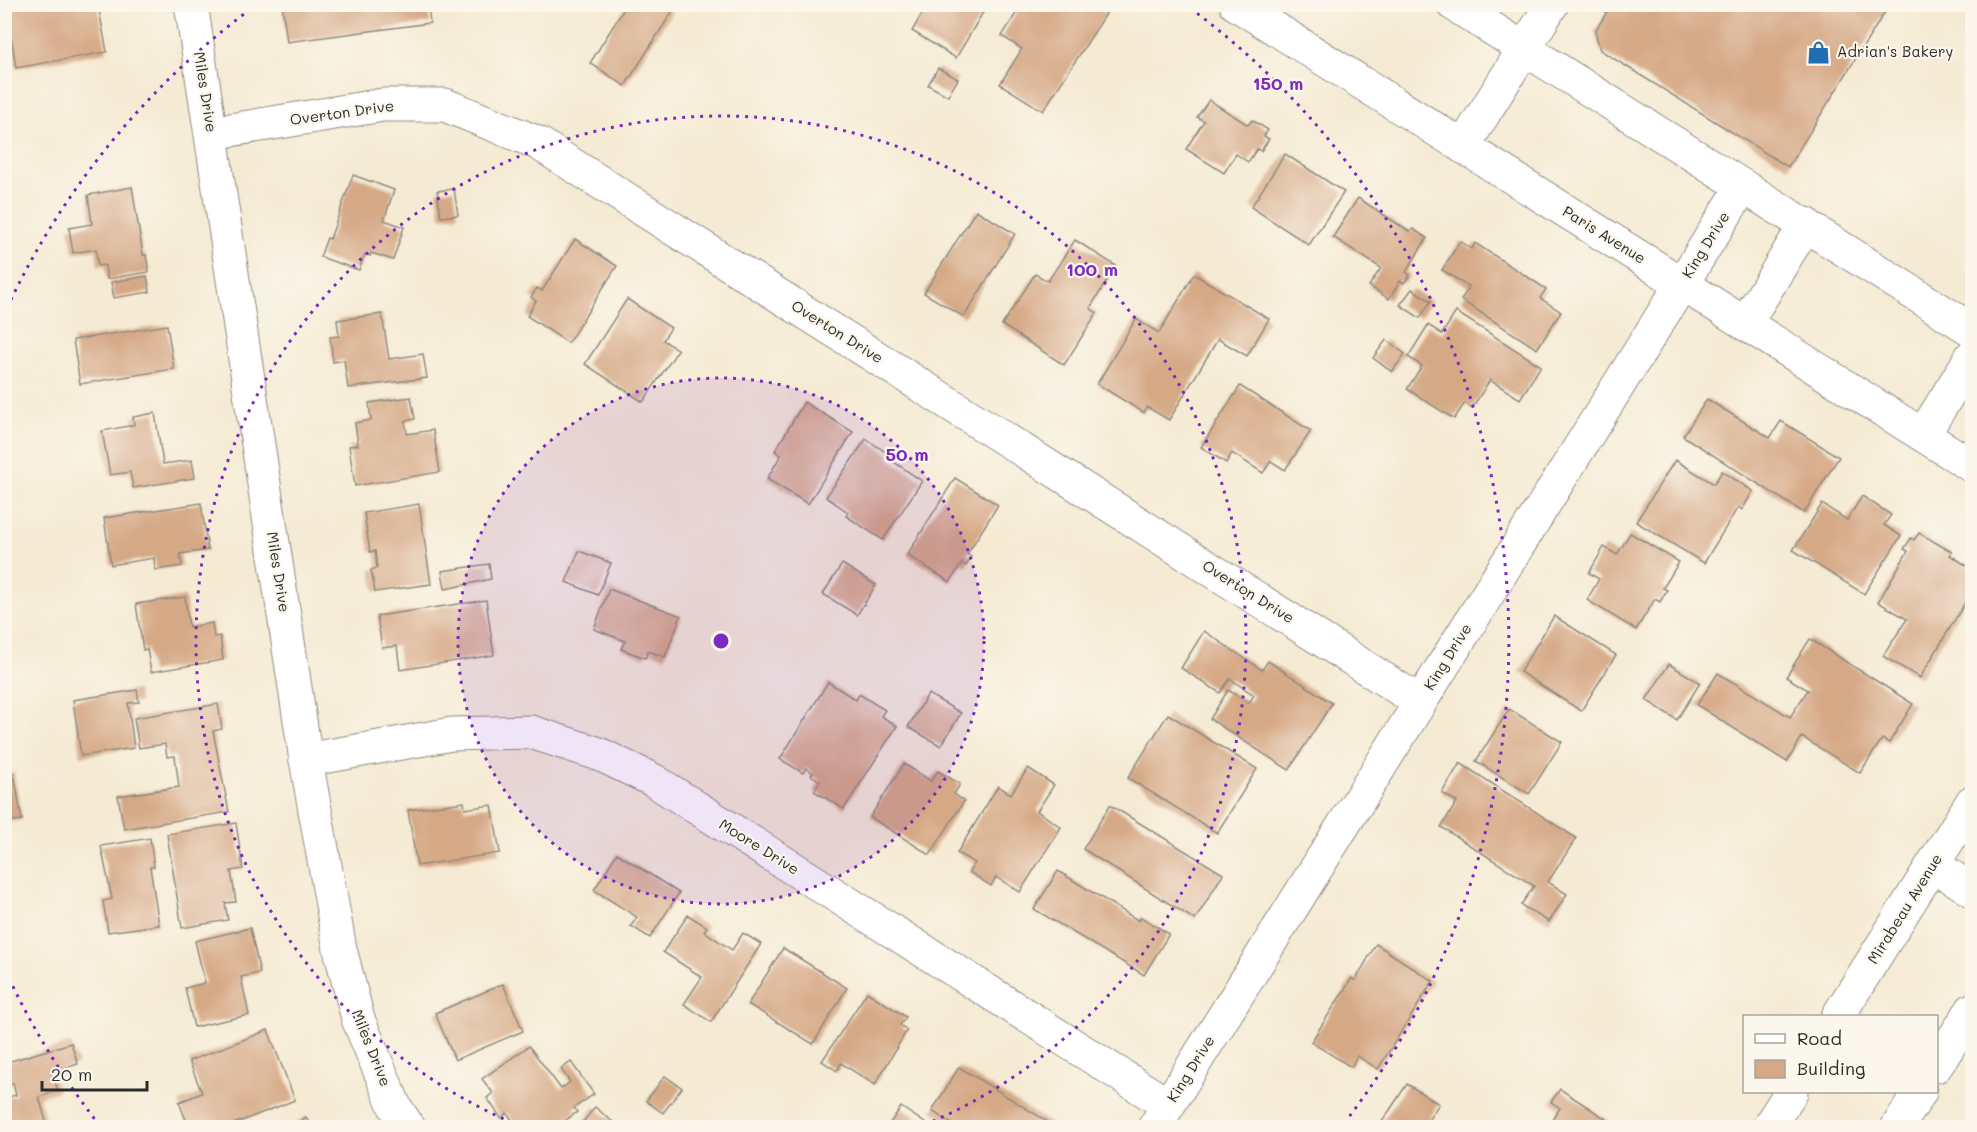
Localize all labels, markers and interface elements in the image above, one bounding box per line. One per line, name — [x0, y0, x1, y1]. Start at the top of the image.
shop icon: Adrian's Bakery — [1806, 39, 1832, 65]
place label: Adrian's Bakery — [1837, 41, 1954, 61]
street label: Miles Drive — [190, 50, 222, 134]
text: 150 m — [1253, 71, 1303, 95]
street label: Overton Drive — [289, 95, 395, 129]
street label: Paris Avenue — [1559, 201, 1650, 268]
street label: King Drive — [1677, 207, 1734, 282]
text: 100 m — [1066, 257, 1118, 281]
street label: Overton Drive — [788, 295, 887, 367]
text: 50 m — [886, 442, 928, 466]
street label: Miles Drive — [263, 530, 295, 614]
street label: Overton Drive — [1199, 555, 1298, 627]
street label: King Drive — [1419, 619, 1476, 694]
centre of rings — [711, 631, 731, 651]
street label: Moore Drive — [716, 814, 803, 879]
street label: Mirabeau Avenue — [1862, 850, 1946, 967]
street label: Miles Drive — [347, 1006, 396, 1089]
legend — [1743, 1015, 1938, 1093]
text: Road — [1797, 1026, 1842, 1050]
street label: King Drive — [1162, 1031, 1219, 1106]
scale bar — [42, 1054, 147, 1092]
text: Building — [1797, 1056, 1865, 1080]
text: 20 m — [51, 1062, 92, 1086]

